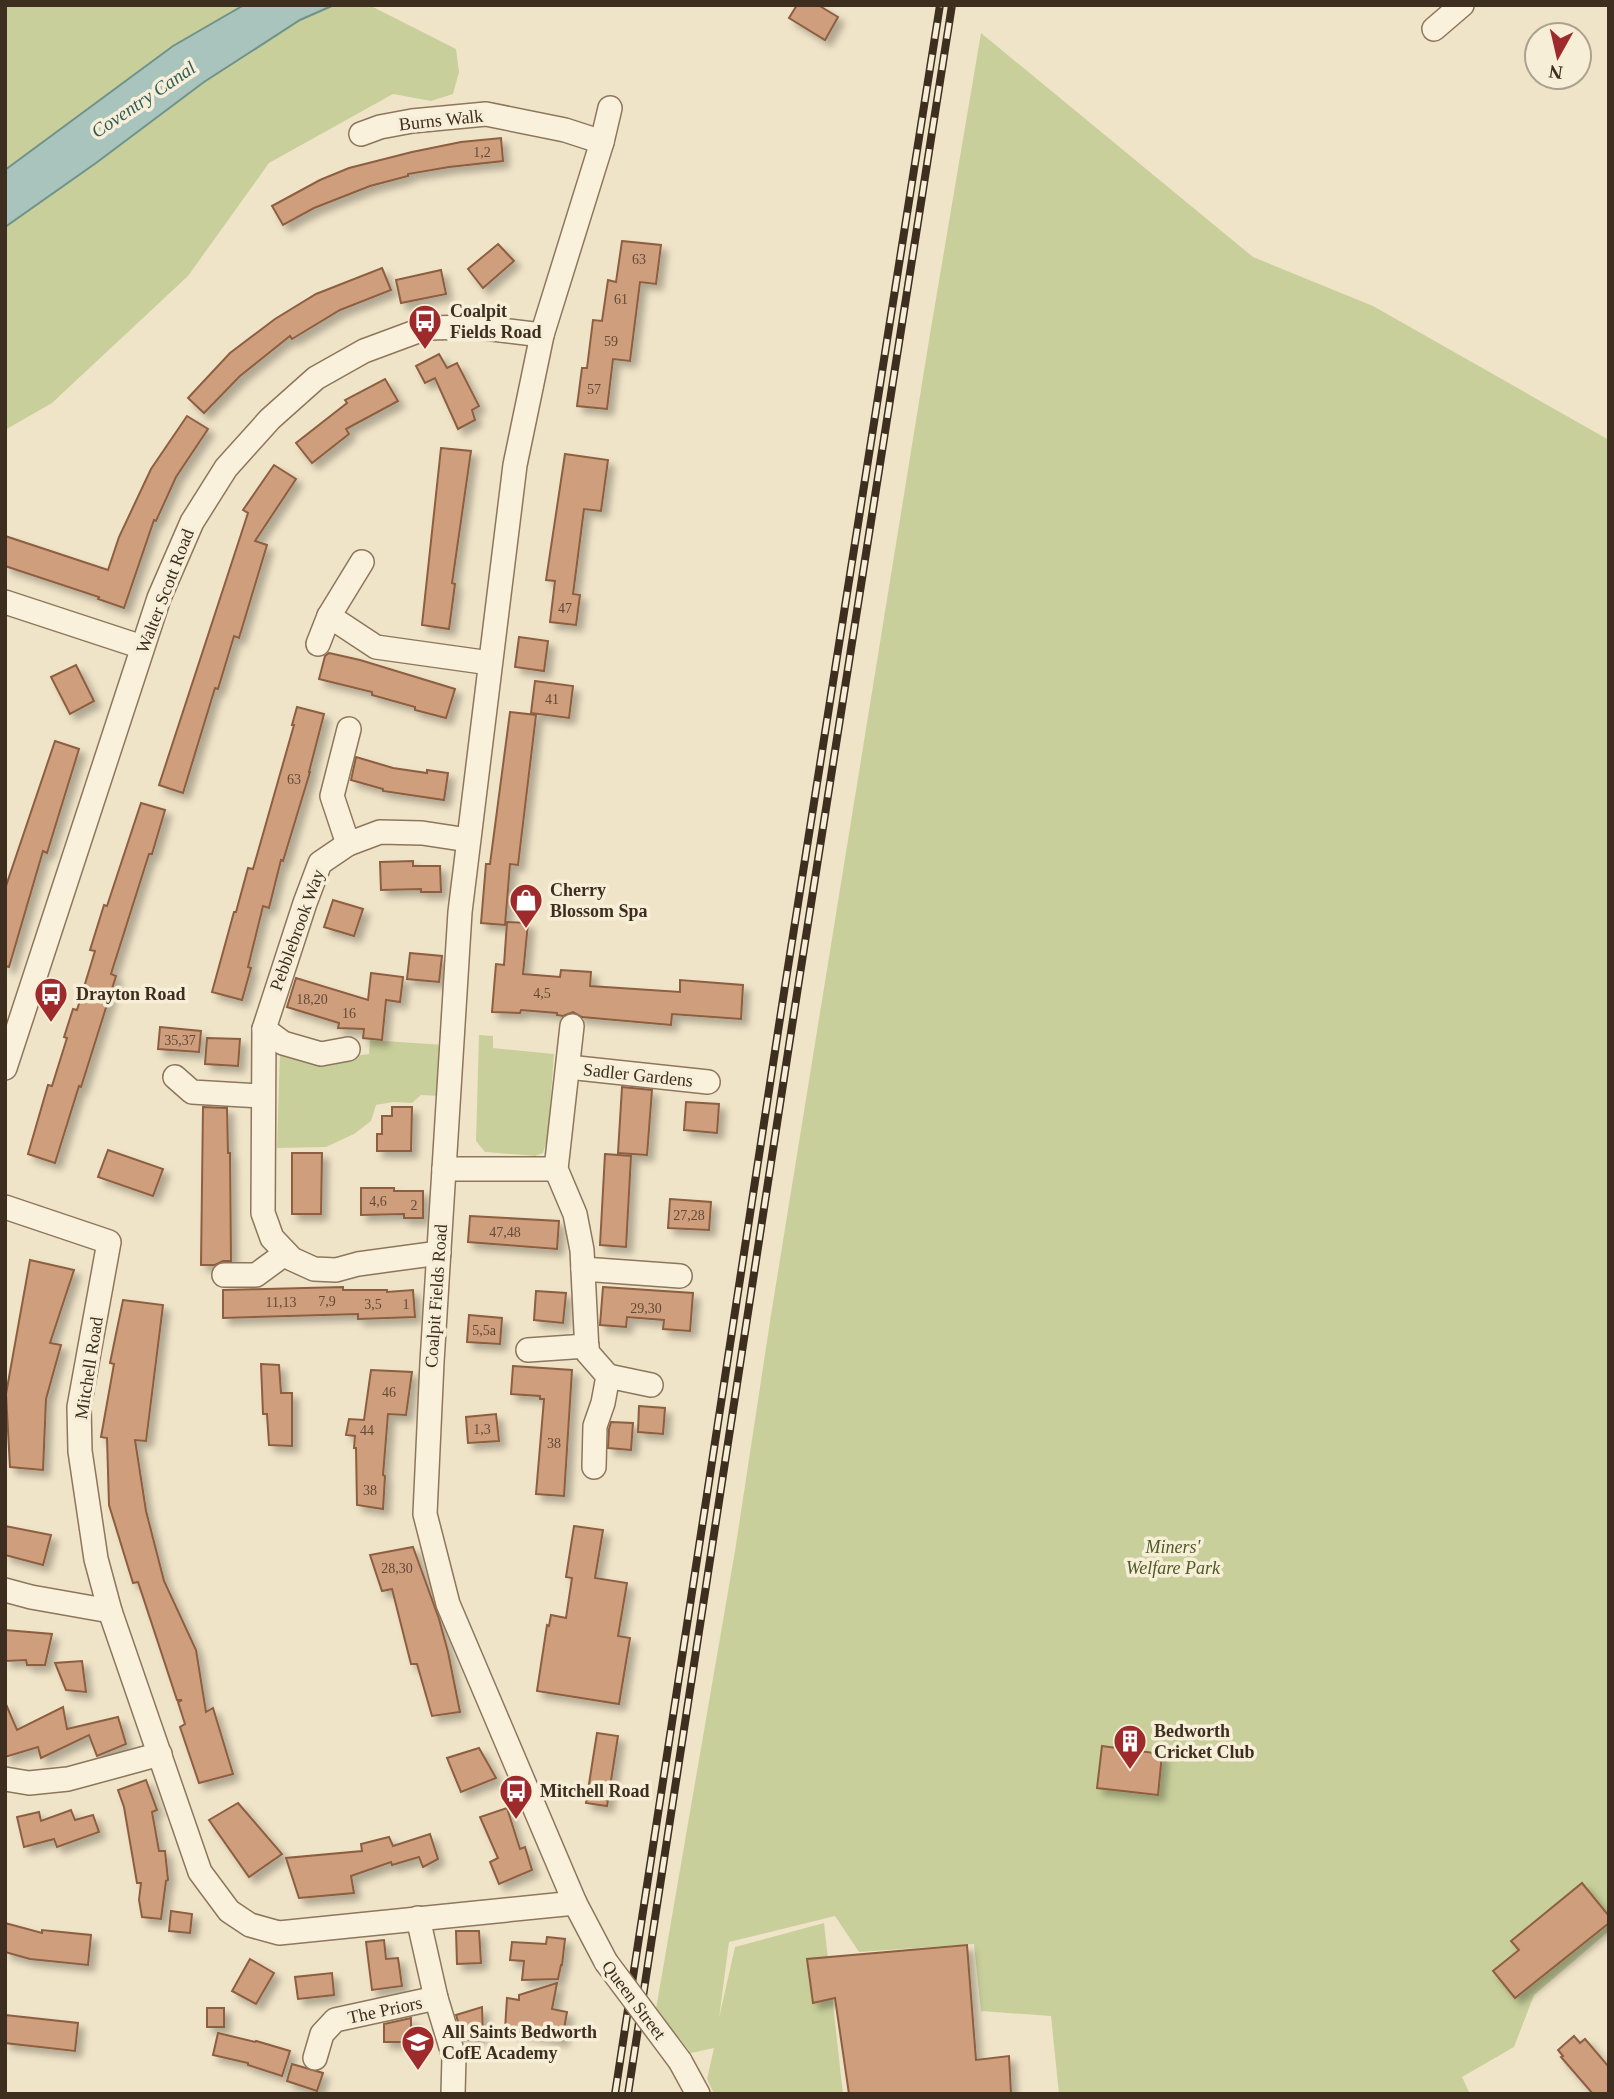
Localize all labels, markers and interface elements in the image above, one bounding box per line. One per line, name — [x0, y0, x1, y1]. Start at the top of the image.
north arrow — [1523, 21, 1593, 91]
water label: Coventry Canal — [87, 57, 199, 142]
text: N — [1547, 61, 1564, 84]
street label: Burns Walk — [398, 106, 484, 134]
house number: 1,2 — [473, 145, 491, 160]
house number: 63 — [632, 252, 646, 267]
house number: 61 — [614, 292, 628, 307]
place label: Coalpit Fields Road — [450, 301, 542, 342]
bus stop icon: Coalpit Fields Road — [406, 302, 444, 351]
house number: 59 — [604, 334, 618, 349]
house number: 57 — [587, 382, 601, 397]
street label: Walter Scott Road — [132, 526, 198, 656]
house number: 47 — [558, 601, 572, 616]
house number: 41 — [545, 692, 559, 707]
house number: 63 — [287, 772, 301, 787]
street label: Pebblebrook Way — [266, 867, 328, 993]
place label: Cherry Blossom Spa — [550, 880, 648, 921]
shop icon: Cherry Blossom Spa — [507, 881, 545, 930]
bus stop icon: Drayton Road — [32, 975, 70, 1024]
place label: Drayton Road — [76, 984, 186, 1004]
house number: 4,5 — [533, 986, 551, 1001]
house number: 18,20 — [296, 992, 328, 1007]
house number: 16 — [342, 1006, 356, 1021]
house number: 35,37 — [164, 1033, 196, 1048]
street label: Sadler Gardens — [582, 1059, 694, 1091]
house number: 4,6 — [369, 1194, 387, 1209]
house number: 2 — [411, 1198, 418, 1213]
house number: 27,28 — [673, 1208, 705, 1223]
street label: Coalpit Fields Road — [421, 1223, 451, 1369]
house number: 47,48 — [489, 1225, 521, 1240]
house number: 7,9 — [318, 1294, 336, 1309]
house number: 11,13 — [266, 1295, 296, 1310]
house number: 3,5 — [364, 1297, 382, 1312]
house number: 1 — [403, 1297, 410, 1312]
house number: 29,30 — [630, 1301, 662, 1316]
street label: Mitchell Road — [71, 1315, 107, 1421]
house number: 5,5a — [472, 1323, 497, 1338]
house number: 46 — [382, 1385, 396, 1400]
house number: 1,3 — [473, 1422, 491, 1437]
house number: 44 — [360, 1423, 374, 1438]
house number: 38 — [547, 1436, 561, 1451]
house number: 38 — [363, 1483, 377, 1498]
park label: Miners' Welfare Park — [1126, 1537, 1221, 1578]
house number: 28,30 — [381, 1561, 413, 1576]
place label: Bedworth Cricket Club — [1154, 1721, 1255, 1762]
building icon: Bedworth Cricket Club — [1111, 1722, 1149, 1771]
bus stop icon: Mitchell Road — [497, 1772, 535, 1821]
place label: Mitchell Road — [540, 1781, 650, 1801]
street label: Queen Street — [598, 1957, 670, 2043]
street label: The Priors — [346, 1992, 424, 2028]
place label: All Saints Bedworth CofE Academy — [442, 2022, 597, 2063]
school or university icon: All Saints Bedworth CofE Academy — [399, 2023, 437, 2072]

